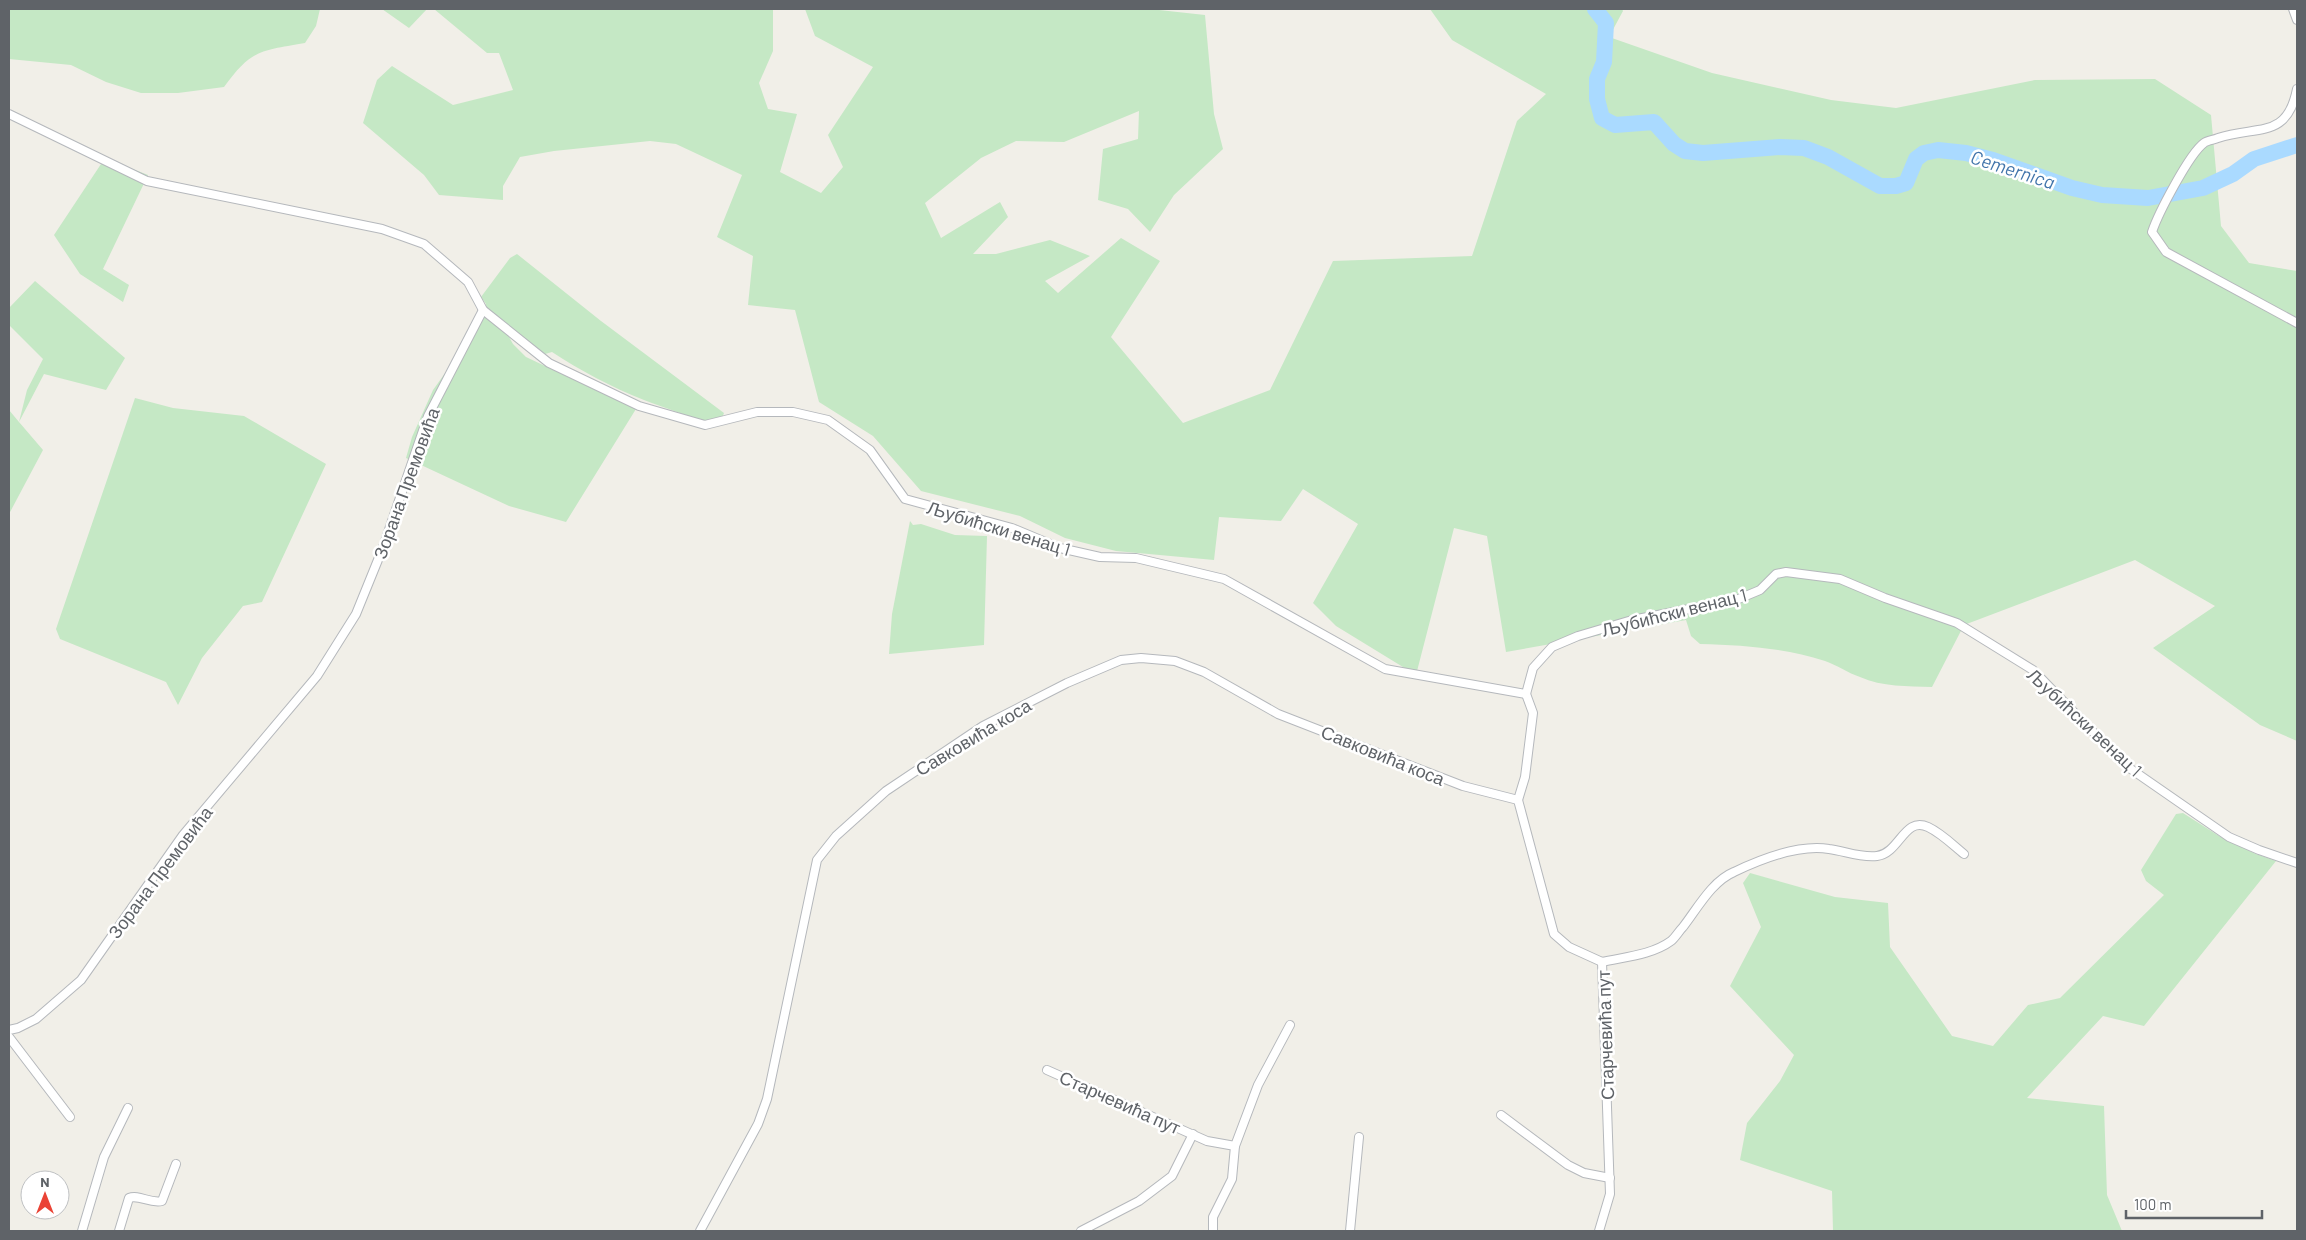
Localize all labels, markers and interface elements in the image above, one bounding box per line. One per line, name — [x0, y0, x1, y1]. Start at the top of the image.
water label: Cemernica — [1968, 145, 2058, 193]
street label: Зорана Премовића — [368, 403, 444, 562]
street label: Љубићски венац 1 — [925, 496, 1073, 560]
street label: Љубићски венац 1 — [1599, 583, 1749, 641]
street label: Љубићски венац 1 — [2023, 663, 2147, 781]
street label: Савковића коса — [911, 693, 1036, 780]
street label: Савковића коса — [1318, 720, 1449, 790]
street label: Зорана Премовића — [103, 801, 217, 942]
street label: Старчевића пут — [1592, 970, 1618, 1100]
street label: Старчевића пут — [1056, 1065, 1184, 1139]
north arrow — [20, 1170, 70, 1220]
text: N — [40, 1173, 50, 1190]
scale bar — [2126, 1188, 2262, 1220]
text: 100 m — [2134, 1195, 2172, 1213]

